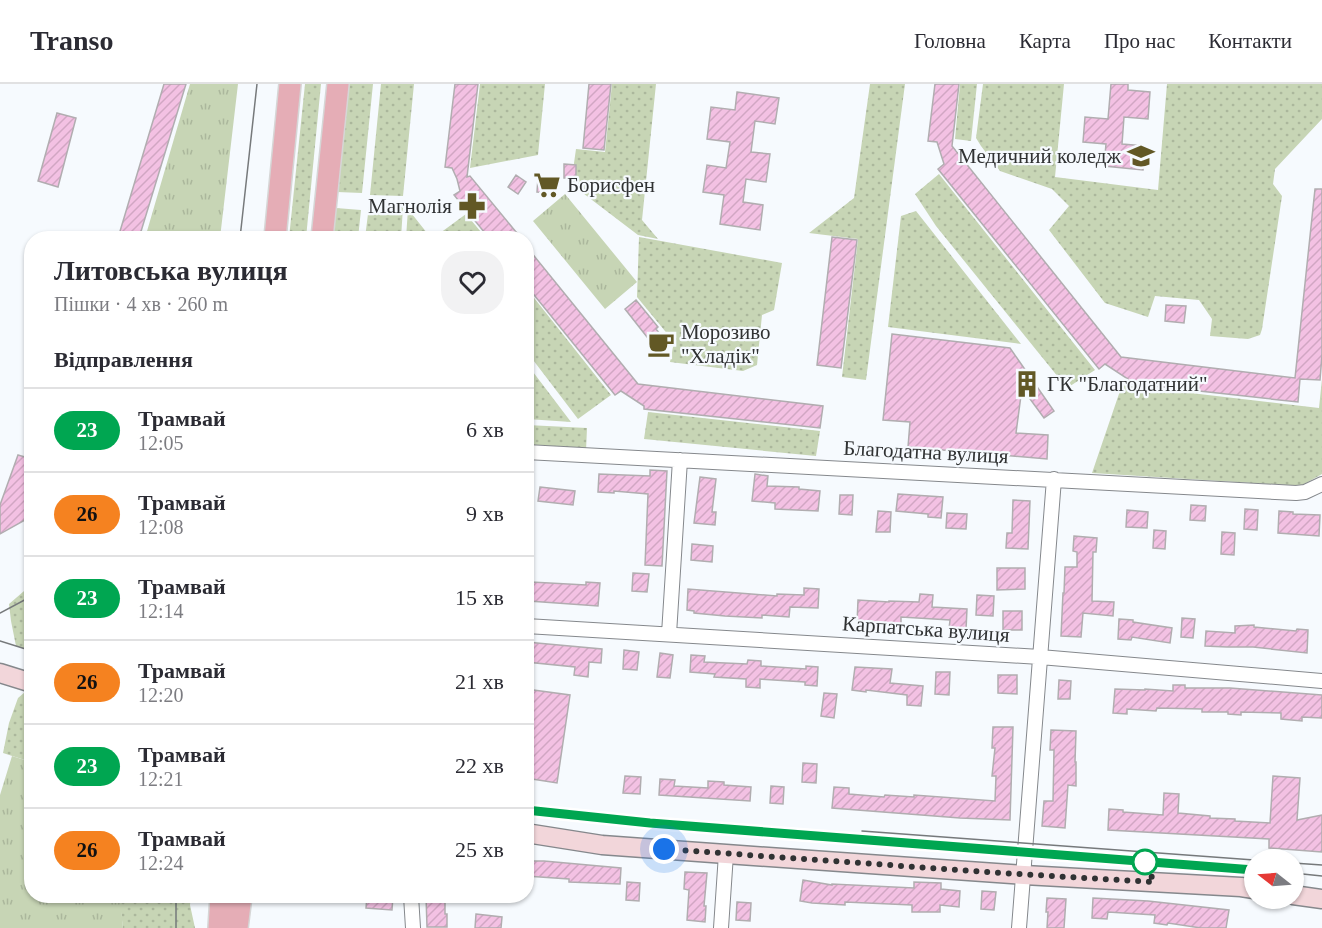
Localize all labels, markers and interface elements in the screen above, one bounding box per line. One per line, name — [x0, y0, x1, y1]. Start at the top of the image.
text: Transo — [30, 25, 114, 56]
text: Головна — [914, 29, 986, 53]
text: Карта — [1019, 29, 1071, 53]
text: Про нас — [1104, 29, 1175, 53]
text: Контакти — [1208, 29, 1292, 53]
school or university icon: Медичний коледж — [1126, 141, 1156, 171]
place label: Медичний коледж — [958, 144, 1121, 168]
supermarket icon: Борисфен — [532, 170, 562, 200]
place label: Борисфен — [567, 173, 655, 197]
pharmacy icon: Магнолія — [457, 191, 487, 221]
place label: Магнолія — [368, 194, 452, 218]
button: heart — [441, 251, 504, 314]
text: Литовська вулиця — [54, 255, 288, 286]
text: Пішки · 4 хв · 260 m — [54, 293, 228, 315]
place label: Морозиво "Хладік" — [681, 320, 770, 368]
cafe icon: Морозиво "Хладік" — [646, 329, 676, 359]
text: Відправлення — [54, 347, 193, 372]
building icon: ГК "Благодатний" — [1012, 369, 1042, 399]
place label: ГК "Благодатний" — [1047, 372, 1207, 396]
text: Трамвай — [138, 406, 226, 431]
text: 6 хв — [466, 417, 504, 442]
text: 23 — [77, 418, 98, 442]
text: 12:05 — [138, 432, 184, 454]
street label: Благодатна вулиця — [843, 436, 1010, 468]
text: Трамвай — [138, 490, 226, 515]
text: 9 хв — [466, 501, 504, 526]
text: 26 — [77, 502, 98, 526]
text: 12:08 — [138, 516, 184, 538]
text: Трамвай — [138, 574, 226, 599]
text: 15 хв — [455, 585, 504, 610]
text: 23 — [77, 586, 98, 610]
text: 12:14 — [138, 600, 184, 622]
street label: Карпатська вулиця — [841, 611, 1011, 647]
text: Трамвай — [138, 658, 226, 683]
text: 21 хв — [455, 669, 504, 694]
text: 26 — [77, 670, 98, 694]
text: 12:20 — [138, 684, 184, 706]
text: Трамвай — [138, 742, 226, 767]
text: 22 хв — [455, 753, 504, 778]
text: 23 — [77, 754, 98, 778]
text: 12:21 — [138, 768, 184, 790]
text: Трамвай — [138, 826, 226, 851]
your location — [649, 834, 679, 864]
text: 25 хв — [455, 837, 504, 862]
text: 26 — [77, 838, 98, 862]
unlabelled marker — [1132, 849, 1158, 875]
north arrow — [1244, 849, 1304, 909]
map controls — [1244, 849, 1304, 909]
text: 12:24 — [138, 852, 184, 874]

